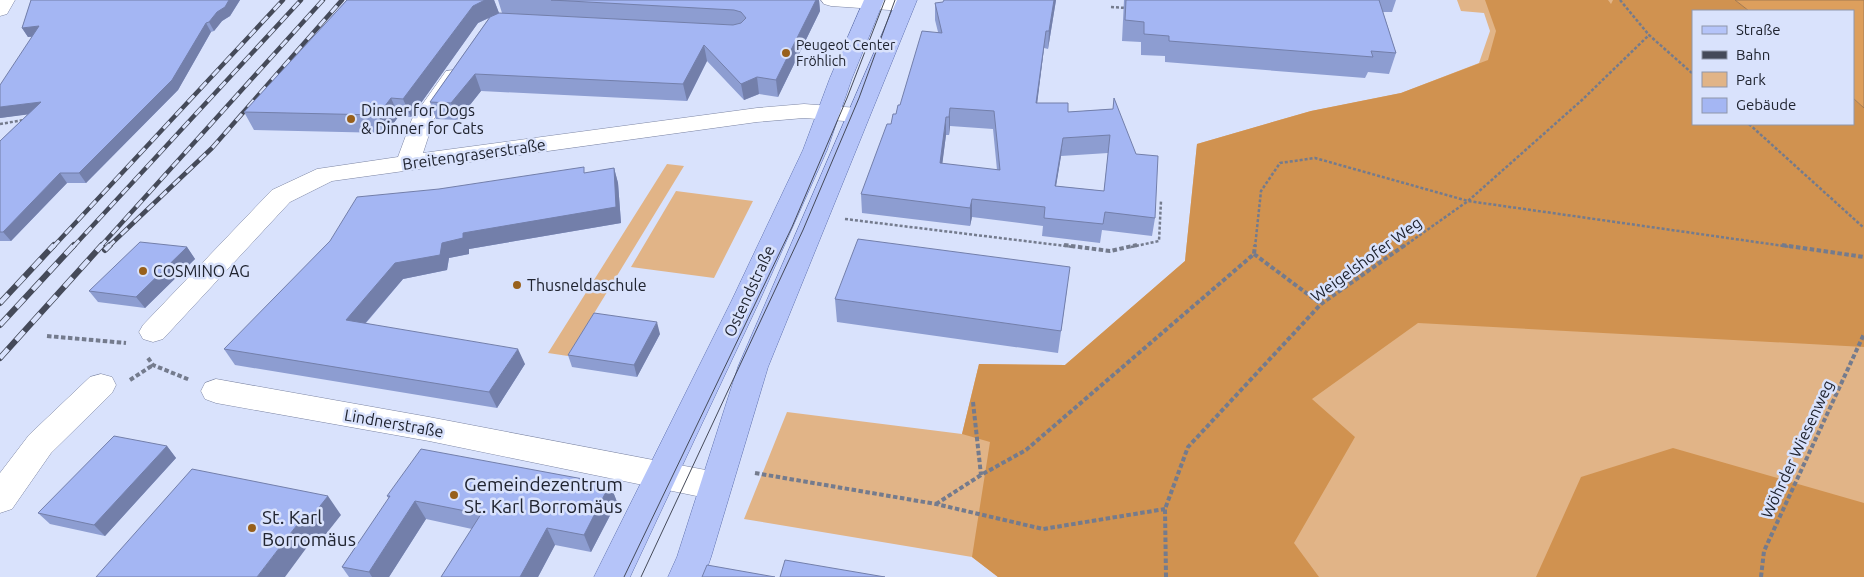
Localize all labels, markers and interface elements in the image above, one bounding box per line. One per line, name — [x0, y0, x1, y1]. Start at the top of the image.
legend — [1692, 10, 1854, 125]
text: Straße — [1736, 21, 1780, 38]
place label: Peugeot Center Fröhlich — [796, 37, 896, 69]
text: Bahn — [1736, 46, 1770, 63]
marker: Peugeot Center Fröhlich — [780, 47, 792, 59]
text: Park — [1736, 71, 1766, 88]
text: Gebäude — [1736, 96, 1796, 113]
place label: Dinner for Dogs & Dinner for Cats — [361, 101, 484, 137]
marker: Dinner for Dogs & Dinner for Cats — [345, 113, 357, 125]
street label: Breitengraserstraße — [401, 135, 547, 173]
street label: Weigelshofer Weg — [1307, 213, 1425, 305]
street label: Ostendstraße — [720, 242, 778, 340]
place label: COSMINO AG — [153, 262, 250, 280]
marker: COSMINO AG — [137, 265, 149, 277]
place label: Thusneldaschule — [527, 276, 647, 294]
marker: Thusneldaschule — [511, 279, 523, 291]
street label: Wöhrder Wiesenweg — [1757, 377, 1837, 521]
street label: Lindnerstraße — [343, 405, 445, 441]
place label: Gemeindezentrum St. Karl Borromäus — [464, 473, 623, 517]
marker: Gemeindezentrum St. Karl Borromäus — [448, 489, 460, 501]
place label: St. Karl Borromäus — [262, 506, 356, 550]
marker: St. Karl Borromäus — [246, 522, 258, 534]

